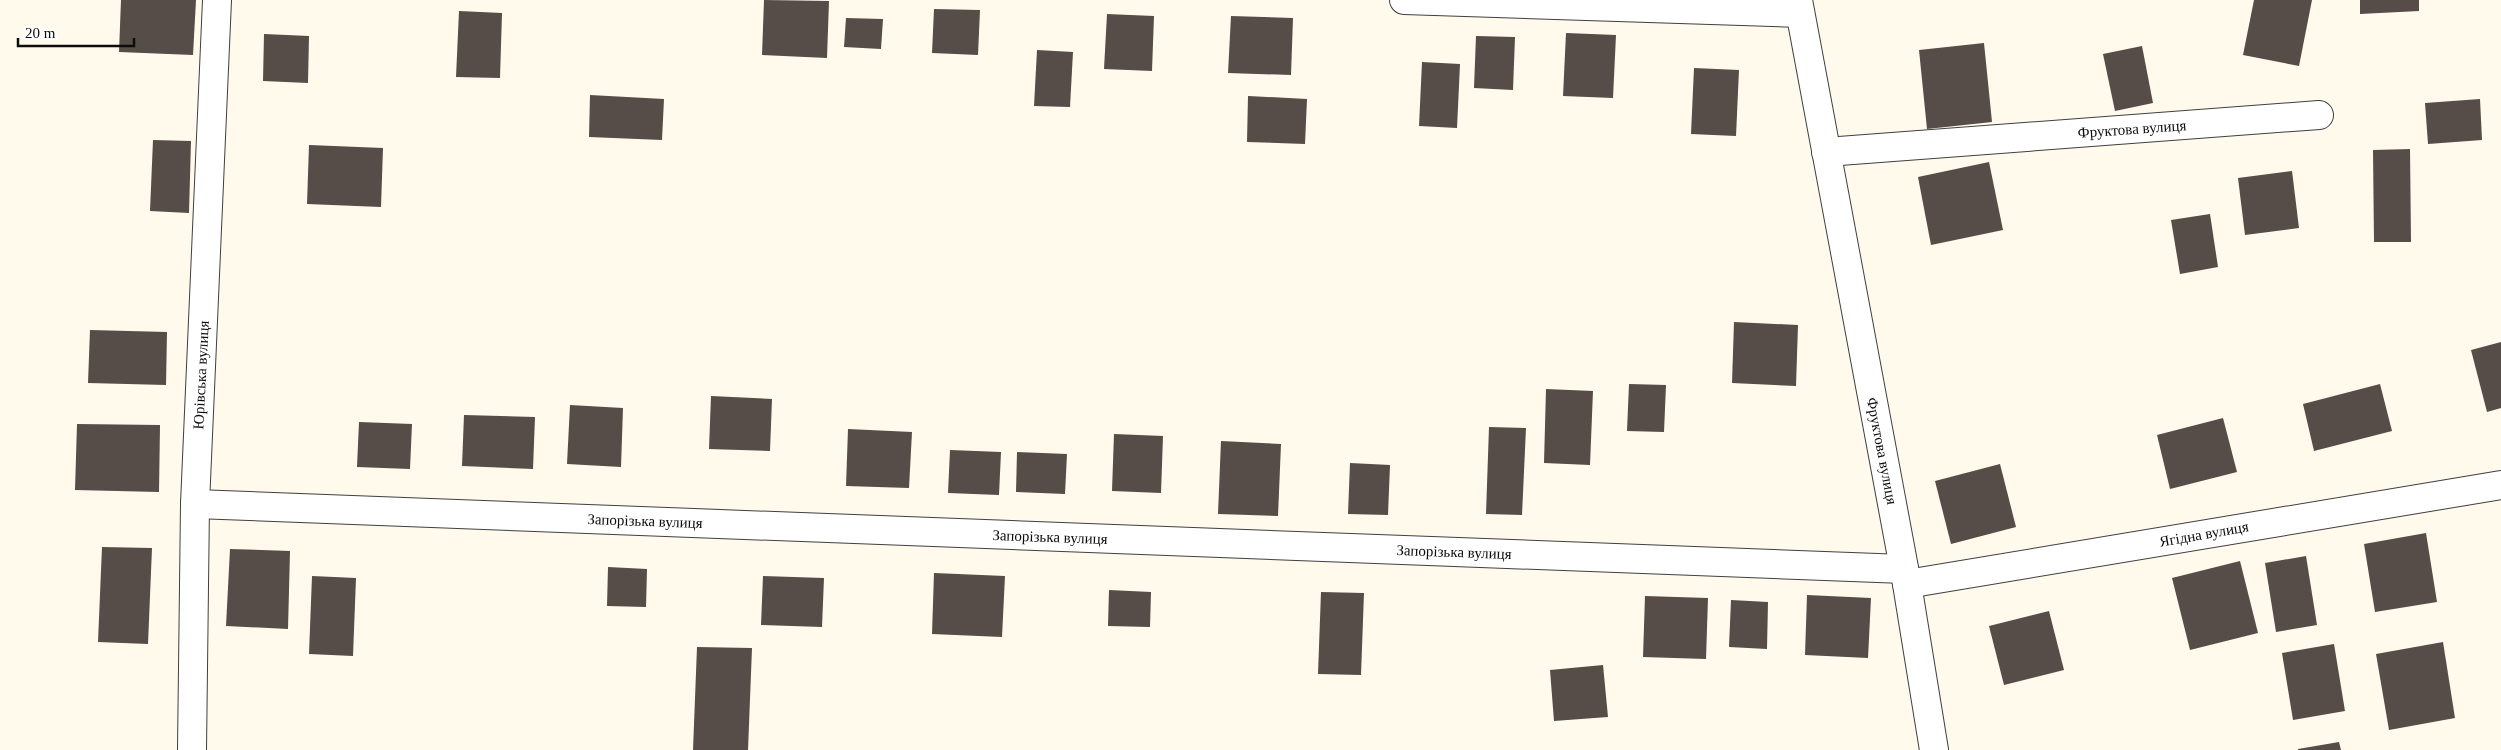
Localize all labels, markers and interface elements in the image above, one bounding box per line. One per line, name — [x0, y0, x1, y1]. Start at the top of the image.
scale bar — [18, 15, 134, 47]
text: 20 m — [25, 25, 56, 41]
street label: Фруктова вулиця — [2077, 117, 2187, 141]
street label: Юрівська вулиця — [190, 320, 212, 430]
street label: Фруктова вулиця — [1864, 396, 1900, 506]
street label: Запорізька вулиця — [587, 511, 703, 531]
street label: Ягідна вулиця — [2158, 518, 2250, 550]
street label: Запорізька вулиця — [992, 527, 1108, 547]
street label: Запорізька вулиця — [1396, 542, 1512, 562]

